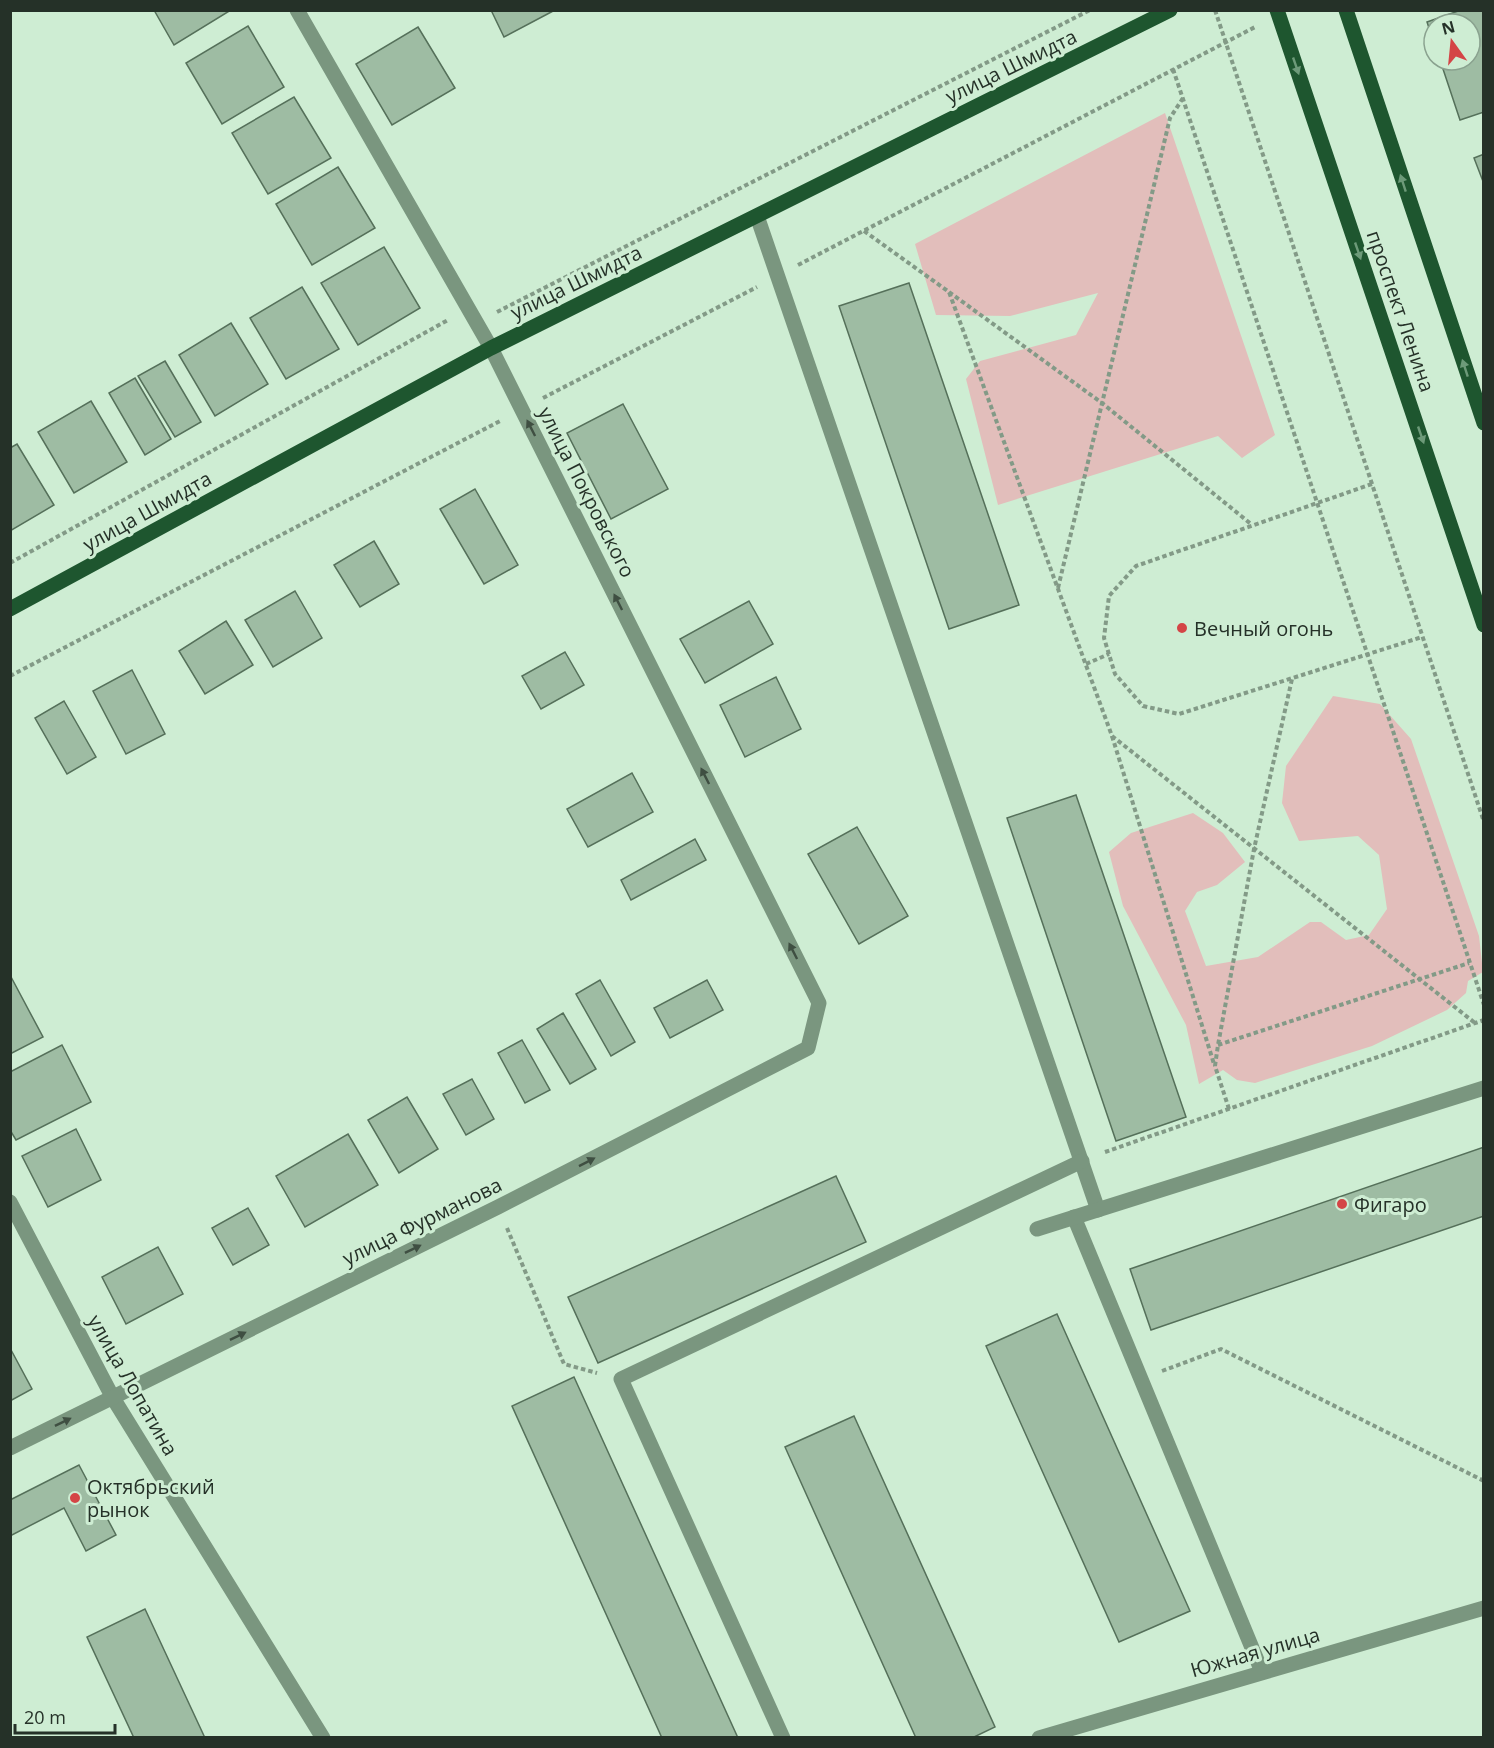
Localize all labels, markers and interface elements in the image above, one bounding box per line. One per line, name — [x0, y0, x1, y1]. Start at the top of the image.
north arrow — [1422, 12, 1482, 72]
text: N — [1439, 15, 1457, 40]
street label: улица Шмидта — [941, 23, 1081, 109]
one-way arrow — [1291, 57, 1301, 75]
one-way arrow — [1398, 174, 1408, 192]
street label: проспект Ленина — [1361, 227, 1441, 395]
street label: улица Шмидта — [506, 239, 646, 325]
one-way arrow — [1354, 242, 1364, 260]
one-way arrow — [1460, 359, 1469, 377]
street label: улица Покровского — [532, 402, 642, 582]
one-way arrow — [526, 419, 536, 436]
one-way arrow — [1417, 426, 1426, 444]
street label: улица Шмидта — [78, 465, 216, 557]
one-way arrow — [614, 593, 624, 611]
place label: Вечный огонь — [1194, 615, 1333, 642]
marker: Вечный огонь — [1175, 621, 1189, 635]
one-way arrow — [701, 768, 710, 785]
one-way arrow — [788, 942, 797, 959]
one-way arrow — [578, 1157, 596, 1167]
street label: улица Фурманова — [338, 1171, 506, 1271]
place label: Фигаро — [1354, 1191, 1427, 1218]
marker: Фигаро — [1335, 1197, 1349, 1211]
one-way arrow — [404, 1245, 421, 1254]
street label: улица Лопатина — [82, 1310, 184, 1460]
one-way arrow — [230, 1331, 247, 1341]
one-way arrow — [55, 1418, 72, 1427]
place label: Октябрьский рынок — [87, 1473, 215, 1523]
marker: Октябрьский рынок — [68, 1491, 82, 1505]
street label: Южная улица — [1187, 1621, 1323, 1683]
scale bar — [15, 1697, 116, 1735]
text: 20 m — [24, 1705, 66, 1729]

